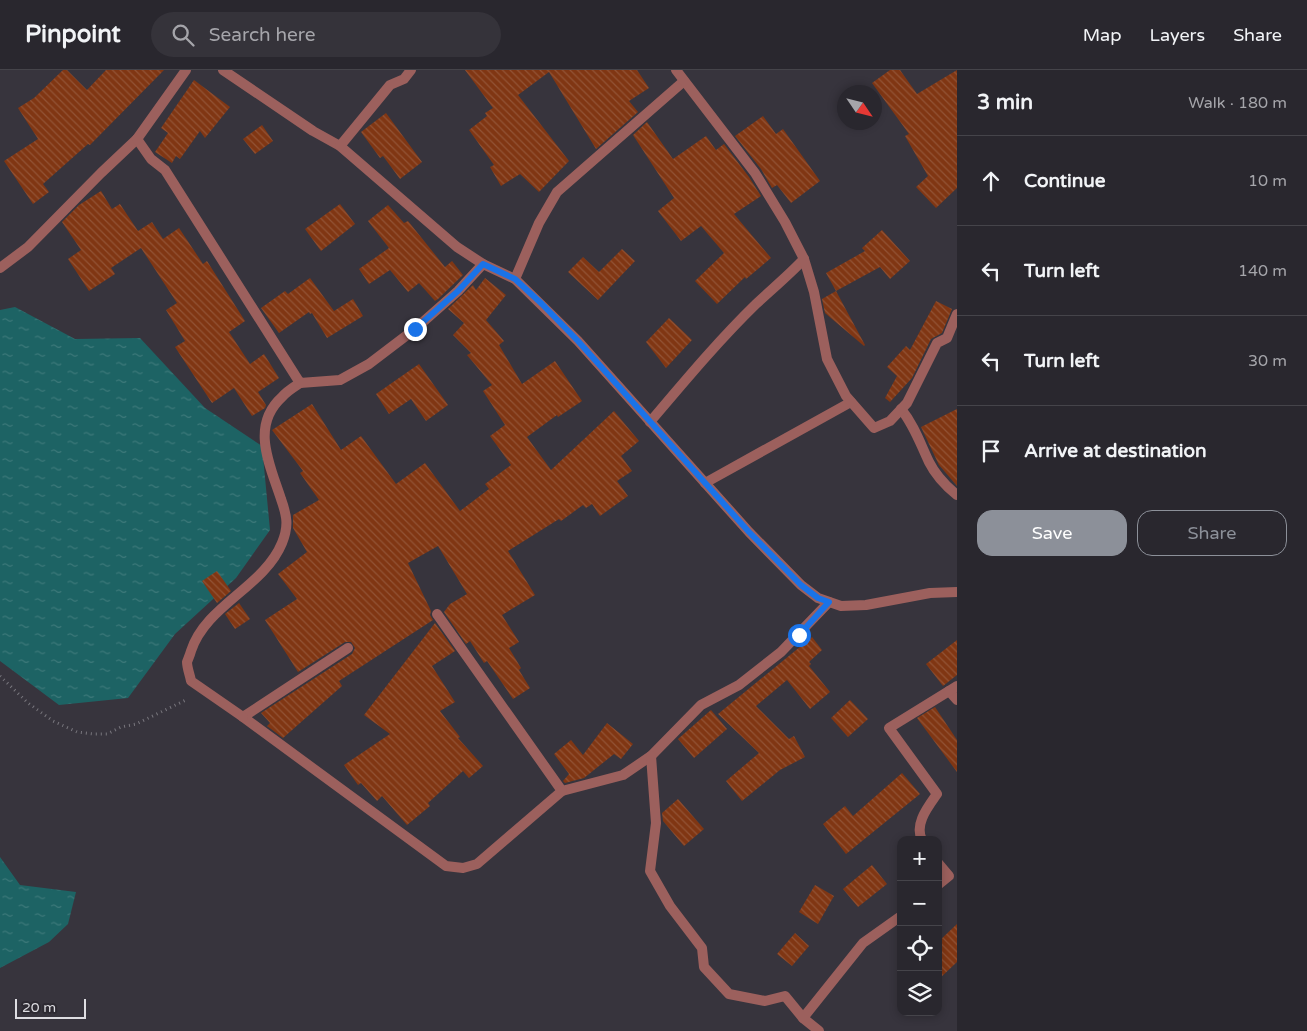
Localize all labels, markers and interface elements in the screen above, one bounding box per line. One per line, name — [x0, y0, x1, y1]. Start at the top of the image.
search box — [151, 12, 501, 57]
text: Pinpoint — [25, 20, 121, 49]
icon: search — [169, 21, 197, 49]
text: Search here — [209, 24, 316, 46]
text: Map — [1083, 24, 1122, 46]
text: Layers — [1150, 24, 1205, 46]
text: Share — [1233, 24, 1282, 46]
north arrow — [837, 85, 882, 130]
text: 3 min — [977, 90, 1033, 115]
text: Walk · 180 m — [1188, 93, 1287, 113]
icon: ahead — [977, 167, 1005, 195]
text: Continue — [1024, 170, 1106, 192]
text: 10 m — [1248, 171, 1287, 191]
icon: left — [977, 257, 1005, 285]
text: Turn left — [1024, 260, 1100, 282]
text: 140 m — [1238, 261, 1287, 281]
route end — [404, 318, 427, 341]
icon: left — [977, 347, 1005, 375]
text: Turn left — [1024, 350, 1100, 372]
text: 30 m — [1248, 351, 1287, 371]
icon: arrive — [977, 437, 1005, 465]
text: Arrive at destination — [1024, 440, 1207, 462]
button: Save — [977, 510, 1127, 556]
button: Share — [1137, 510, 1287, 556]
route start — [788, 624, 811, 647]
map controls — [897, 836, 942, 1016]
button: + — [897, 836, 942, 881]
button: − — [897, 881, 942, 926]
button: locate — [897, 926, 942, 971]
button: layers — [897, 971, 942, 1016]
scale bar — [15, 996, 86, 1019]
text: 20 m — [22, 999, 56, 1016]

